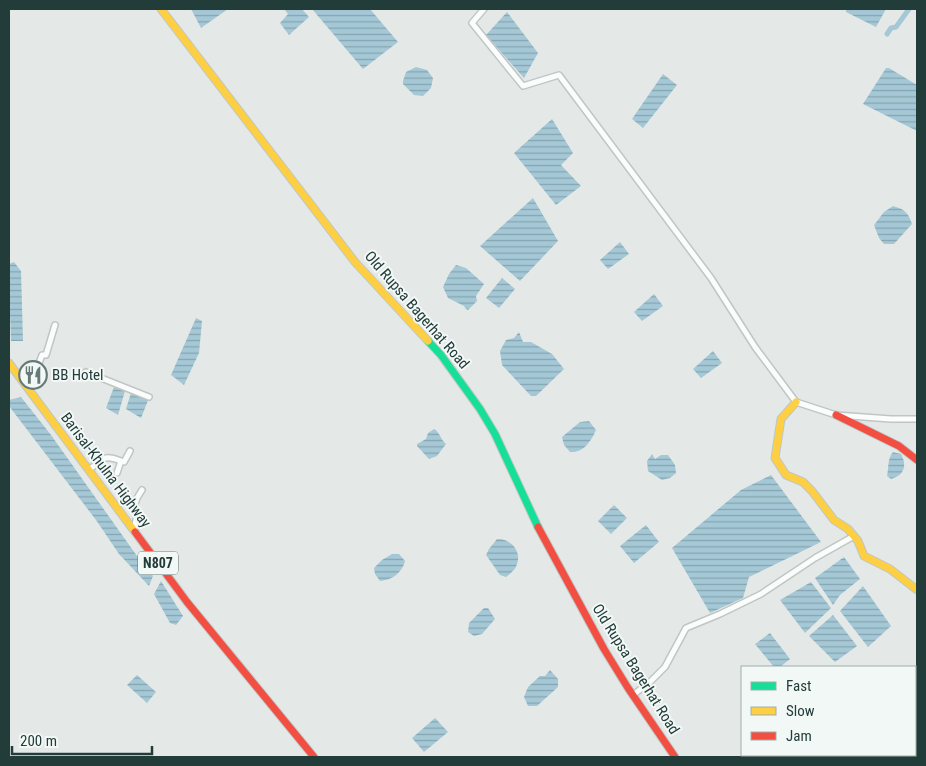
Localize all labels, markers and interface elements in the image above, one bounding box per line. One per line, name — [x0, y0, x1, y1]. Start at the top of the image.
street label: Old Rupsa Bagerhat Road — [361, 247, 473, 373]
restaurant icon: BB Hotel — [18, 360, 48, 390]
place label: BB Hotel — [52, 366, 104, 384]
street label: Barisal-Khulna Highway — [57, 409, 155, 531]
road number: N807 — [138, 552, 178, 574]
street label: Old Rupsa Bagerhat Road — [589, 601, 683, 737]
legend — [741, 666, 916, 756]
text: Fast — [786, 677, 811, 695]
text: Slow — [786, 702, 815, 720]
scale bar — [12, 724, 152, 756]
text: Jam — [786, 727, 812, 745]
text: 200 m — [20, 732, 57, 750]

